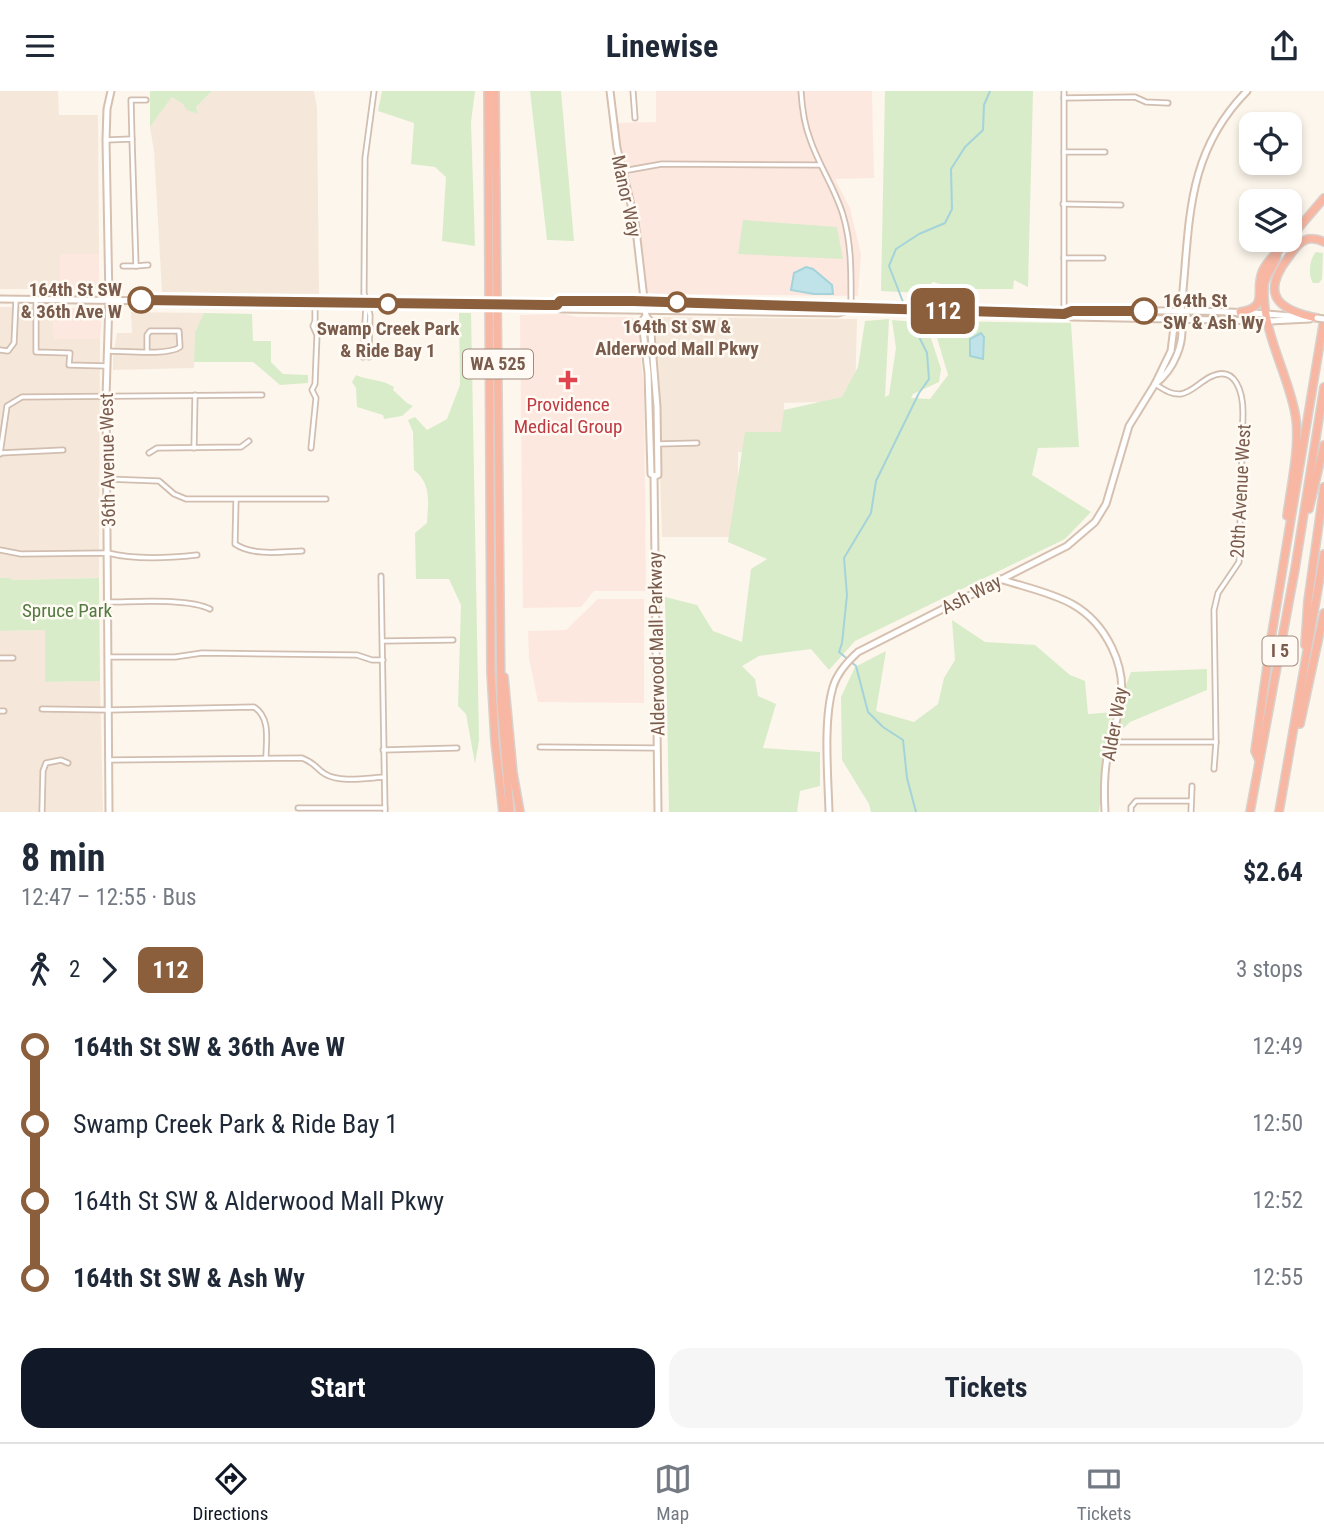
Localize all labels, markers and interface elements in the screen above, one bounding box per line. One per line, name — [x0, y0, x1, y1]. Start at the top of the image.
icon: menu — [21, 27, 59, 65]
text: Linewise — [606, 27, 718, 65]
icon: share — [1265, 27, 1303, 65]
map controls — [1239, 112, 1302, 252]
button: locate — [1239, 112, 1302, 175]
street label: Manor Way — [607, 153, 646, 239]
button: layers — [1239, 189, 1302, 252]
place label: 164th St SW & 36th Ave W — [21, 278, 122, 323]
marker: 164th St SW & 36th Ave W — [128, 287, 154, 313]
line badge: 112 — [903, 288, 983, 334]
place label: 164th St SW & Ash Wy — [1163, 289, 1264, 334]
marker: 164th St SW & Alderwood Mall Pkwy — [667, 292, 687, 312]
marker: Swamp Creek Park & Ride Bay 1 — [378, 294, 398, 314]
text: 112 — [925, 297, 961, 325]
marker: 164th St SW & Ash Wy — [1131, 298, 1157, 324]
place label: 164th St SW & Alderwood Mall Pkwy — [595, 315, 759, 360]
place label: Swamp Creek Park & Ride Bay 1 — [317, 317, 460, 362]
road number: WA 525 — [463, 349, 533, 379]
marker: Providence Medical Group — [558, 370, 578, 390]
street label: 36th Avenue West — [95, 393, 120, 527]
place label: Providence Medical Group — [514, 393, 622, 438]
street label: 20th Avenue West — [1225, 423, 1255, 559]
street label: Alderwood Mall Parkway — [643, 552, 670, 736]
street label: Ash Way — [937, 570, 1005, 619]
park label: Spruce Park — [22, 599, 112, 622]
road number: I 5 — [1262, 637, 1298, 665]
street label: Alder Way — [1097, 685, 1132, 763]
text: 8 min — [21, 836, 105, 880]
text: $2.64 — [1243, 857, 1303, 887]
text: 12:47 – 12:55 · Bus — [21, 884, 197, 911]
icon: walk — [21, 951, 59, 989]
icon: forward — [90, 951, 128, 989]
text: 2 — [69, 956, 80, 983]
text: 112 — [152, 956, 189, 984]
text: 3 stops — [1236, 956, 1303, 983]
text: 164th St SW & 36th Ave W — [73, 1032, 345, 1062]
text: 12:49 — [1252, 1033, 1303, 1060]
text: Swamp Creek Park & Ride Bay 1 — [73, 1109, 398, 1139]
text: 12:50 — [1252, 1110, 1303, 1137]
text: 164th St SW & Alderwood Mall Pkwy — [73, 1186, 444, 1216]
text: 12:52 — [1252, 1187, 1303, 1214]
text: 164th St SW & Ash Wy — [73, 1263, 305, 1293]
text: 12:55 — [1252, 1264, 1303, 1291]
button: Start — [21, 1348, 655, 1428]
button: Tickets — [669, 1348, 1303, 1428]
tab: Directions — [193, 1460, 268, 1525]
tab: Map — [654, 1460, 692, 1525]
tab: Tickets — [1077, 1460, 1131, 1525]

